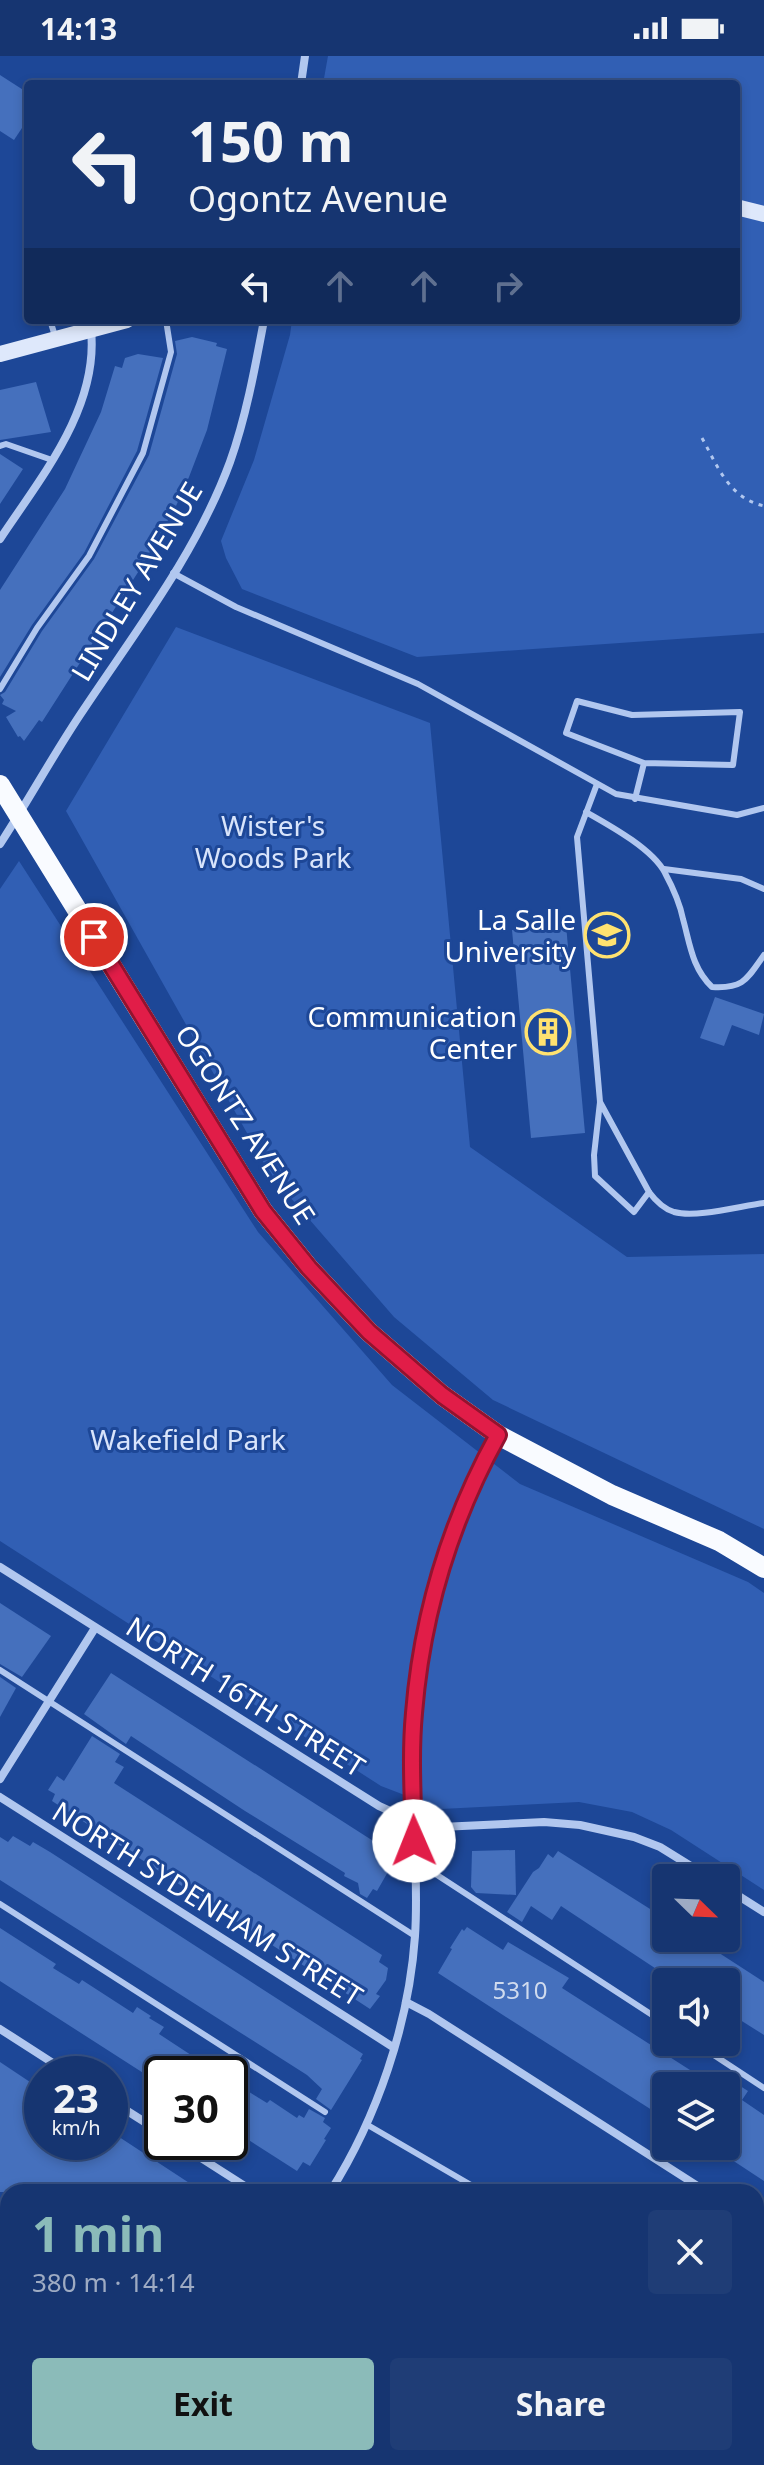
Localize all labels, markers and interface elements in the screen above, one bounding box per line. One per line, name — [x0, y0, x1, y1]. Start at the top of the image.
text: 14:13 — [40, 8, 117, 49]
text: 150 m — [188, 102, 353, 178]
icon: left — [56, 112, 160, 216]
text: Ogontz Avenue — [188, 174, 448, 223]
icon: left — [234, 264, 278, 308]
icon: ahead — [318, 264, 362, 308]
icon: ahead — [402, 264, 446, 308]
icon: right — [486, 264, 530, 308]
street label: LINDLEY AVENUE — [62, 474, 210, 688]
park label: Wister's Woods Park — [195, 806, 351, 876]
place label: La Salle University — [444, 900, 577, 970]
pin — [60, 903, 128, 971]
school or university icon: La Salle University — [583, 911, 631, 959]
icon: arrive — [72, 915, 116, 959]
place label: Communication Center — [307, 997, 517, 1067]
building icon: Communication Center — [524, 1008, 572, 1056]
street label: OGONTZ AVENUE — [167, 1017, 325, 1231]
park label: Wakefield Park — [90, 1420, 286, 1458]
street label: NORTH 16TH STREET — [119, 1607, 373, 1785]
street label: NORTH SYDENHAM STREET — [46, 1792, 371, 2014]
position arrow — [372, 1799, 456, 1883]
north arrow — [652, 1864, 740, 1952]
map controls — [652, 1864, 740, 2160]
button: sound — [652, 1968, 740, 2056]
house number: 5310 — [493, 1973, 547, 2006]
speed limit sign: 30 — [144, 2056, 248, 2160]
text: 23 — [53, 2070, 99, 2125]
button: layers — [652, 2072, 740, 2160]
text: km/h — [51, 2114, 101, 2141]
text: 1 min — [32, 2201, 164, 2266]
button: close — [648, 2210, 732, 2294]
text: 380 m · 14:14 — [32, 2264, 195, 2300]
button: Exit — [32, 2358, 374, 2450]
button: Share — [390, 2358, 732, 2450]

